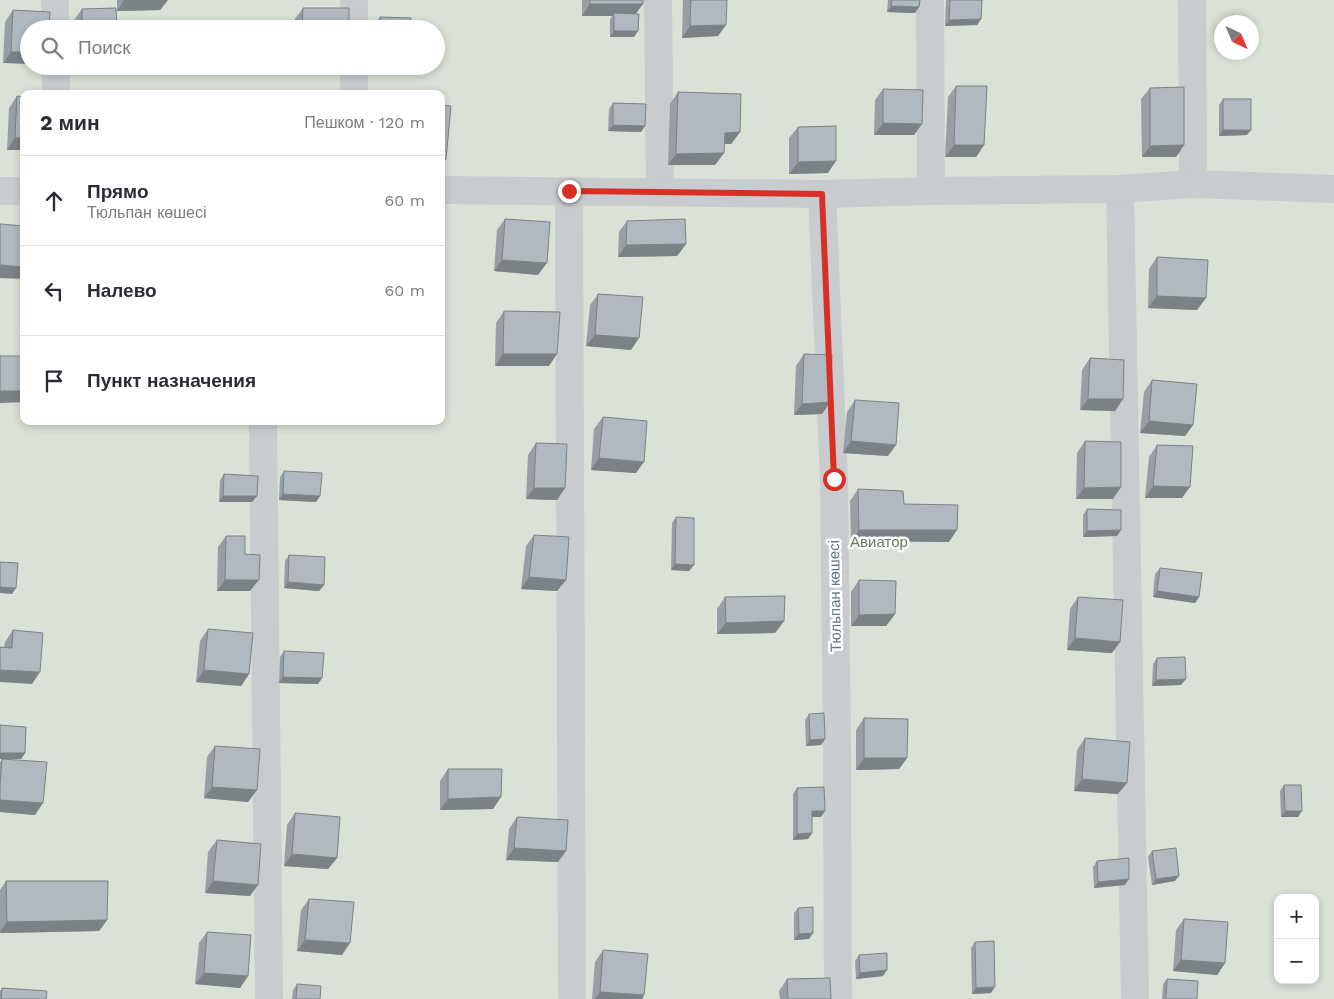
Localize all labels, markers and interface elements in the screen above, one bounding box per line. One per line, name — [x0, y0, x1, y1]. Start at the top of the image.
north arrow — [1214, 15, 1259, 60]
search box — [20, 20, 445, 75]
icon: search — [38, 34, 66, 62]
text: Поиск — [78, 36, 131, 59]
text: 2 мин — [40, 110, 100, 135]
text: Пешком · 120 m — [304, 113, 425, 132]
text: Прямо — [87, 180, 149, 203]
route end — [558, 180, 581, 203]
icon: ahead — [40, 187, 68, 215]
text: 60 m — [385, 191, 425, 210]
text: Тюльпан көшесі — [87, 203, 206, 222]
icon: left — [40, 277, 68, 305]
text: Налево — [87, 279, 157, 302]
text: 60 m — [385, 281, 425, 300]
icon: arrive — [40, 367, 68, 395]
text: Пункт назначения — [87, 369, 256, 392]
route start — [823, 468, 846, 491]
park label: Авиатор — [850, 533, 908, 551]
street label: Тюльпан көшесі — [825, 540, 845, 652]
map controls — [1274, 894, 1319, 984]
button: + — [1274, 894, 1319, 939]
button: − — [1274, 939, 1319, 984]

